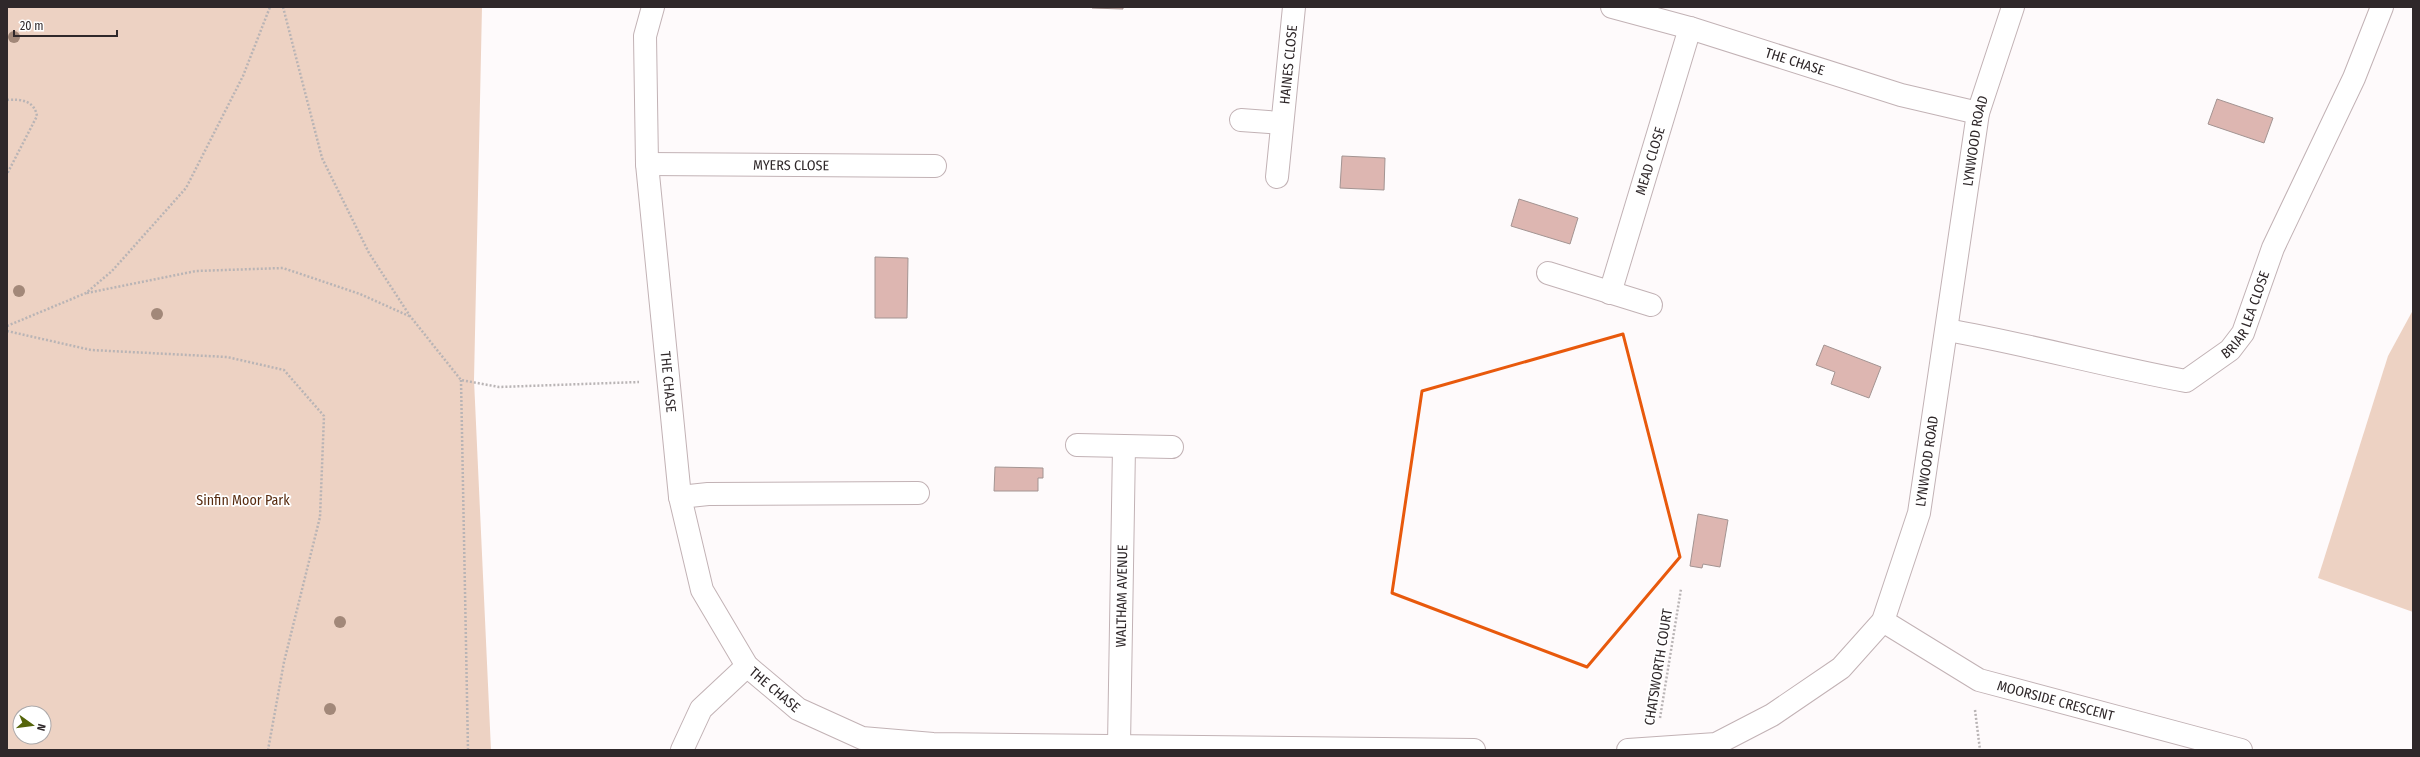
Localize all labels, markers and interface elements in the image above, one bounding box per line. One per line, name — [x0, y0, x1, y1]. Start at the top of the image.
scale bar — [14, 12, 117, 38]
text: 20 m — [20, 19, 44, 33]
street label: HAINES CLOSE — [1276, 24, 1301, 105]
street label: THE CHASE — [1763, 44, 1827, 79]
street label: LYNWOOD ROAD — [1959, 94, 1992, 187]
street label: MEAD CLOSE — [1632, 124, 1669, 197]
street label: MYERS CLOSE — [753, 157, 830, 174]
street label: BRIAR LEA CLOSE — [2218, 268, 2273, 363]
street label: THE CHASE — [657, 351, 680, 414]
street label: LYNWOOD ROAD — [1912, 415, 1942, 508]
park label: Sinfin Moor Park — [196, 492, 290, 509]
street label: WALTHAM AVENUE — [1113, 544, 1131, 648]
street label: CHATSWORTH COURT — [1641, 607, 1676, 727]
street label: THE CHASE — [746, 664, 804, 716]
street label: MOORSIDE CRESCENT — [1995, 677, 2116, 725]
north arrow — [12, 705, 52, 745]
text: N — [34, 723, 48, 732]

